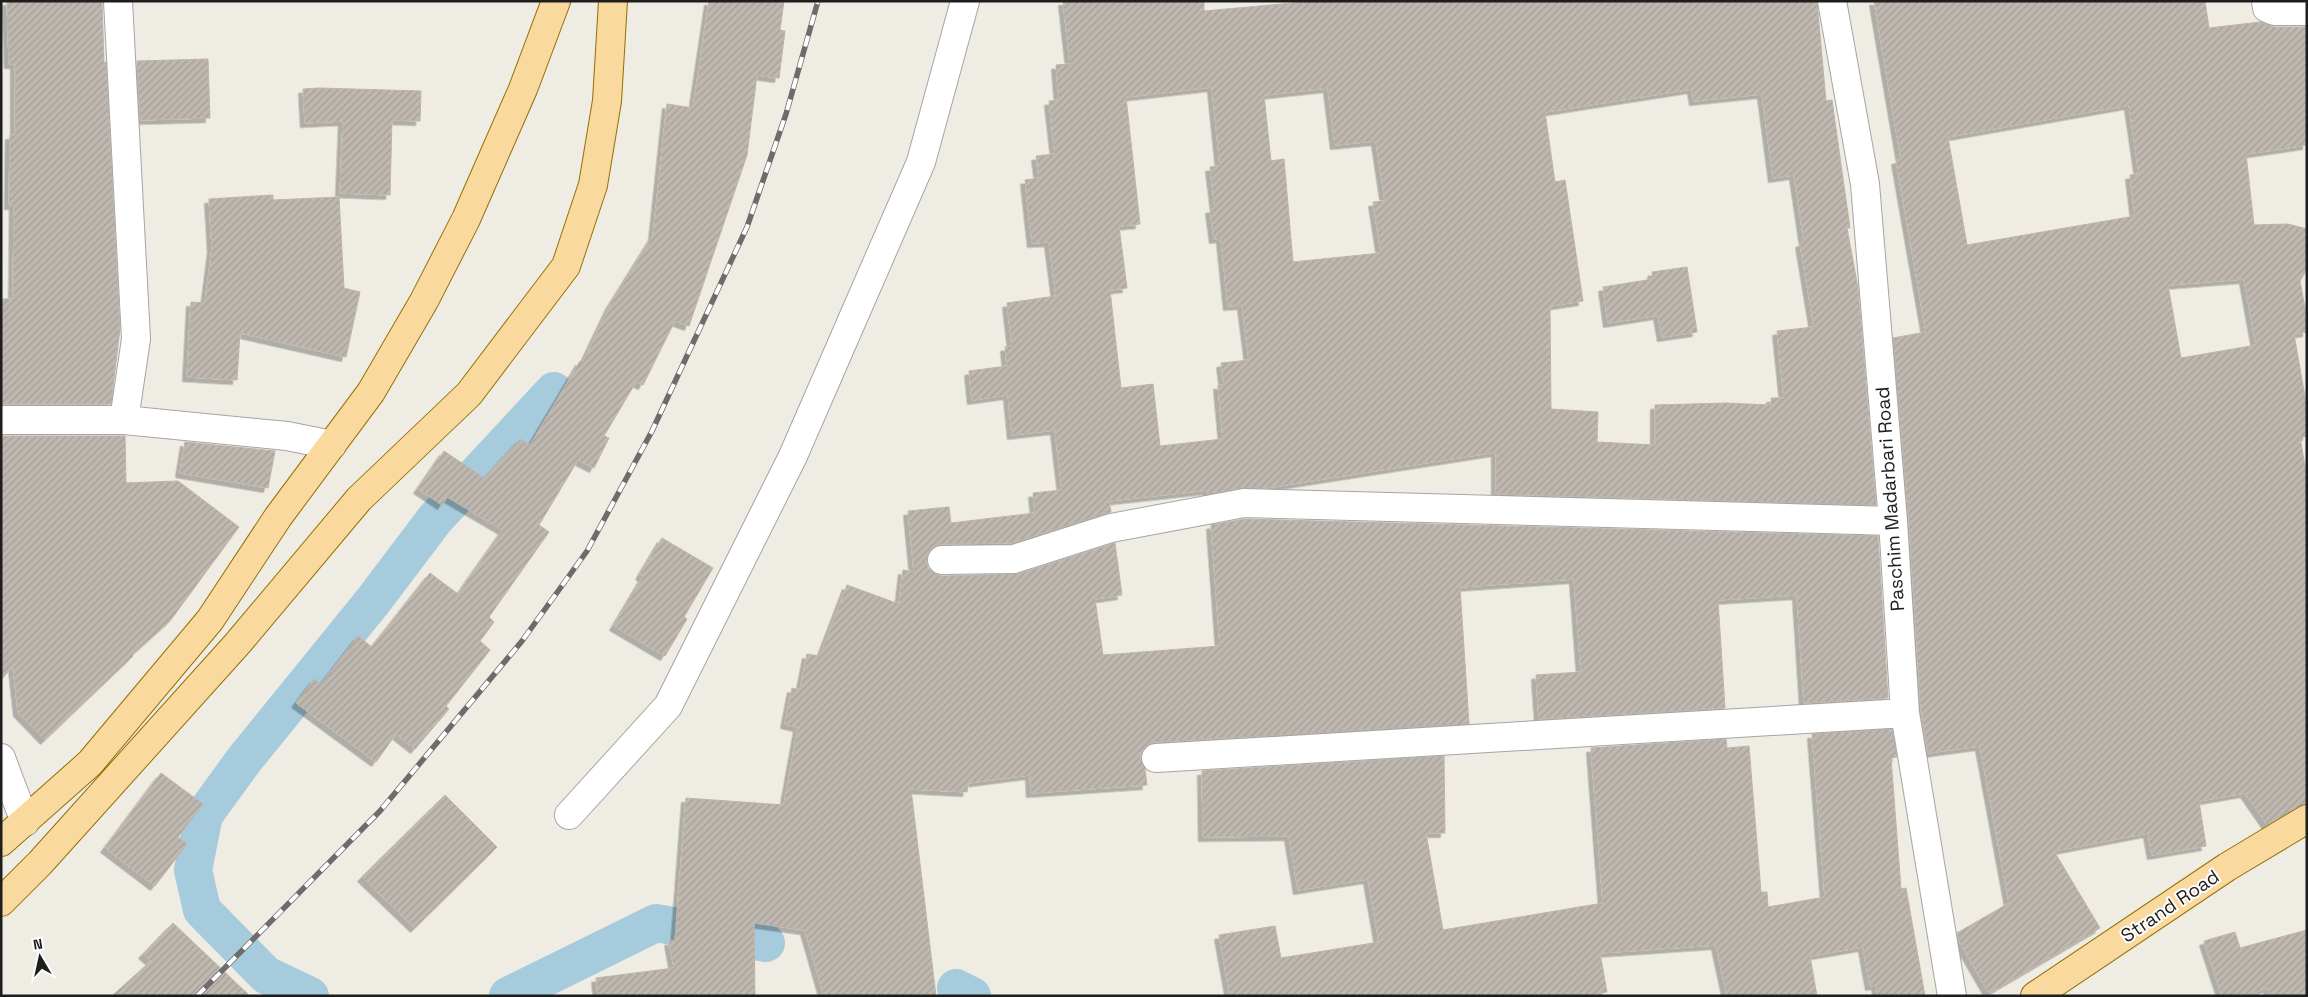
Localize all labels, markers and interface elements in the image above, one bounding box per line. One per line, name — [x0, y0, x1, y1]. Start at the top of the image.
street label: Paschim Madarbari Road — [1870, 386, 1910, 612]
street label: Strand Road — [2116, 864, 2224, 948]
north arrow — [15, 932, 65, 982]
text: N — [32, 935, 44, 954]

